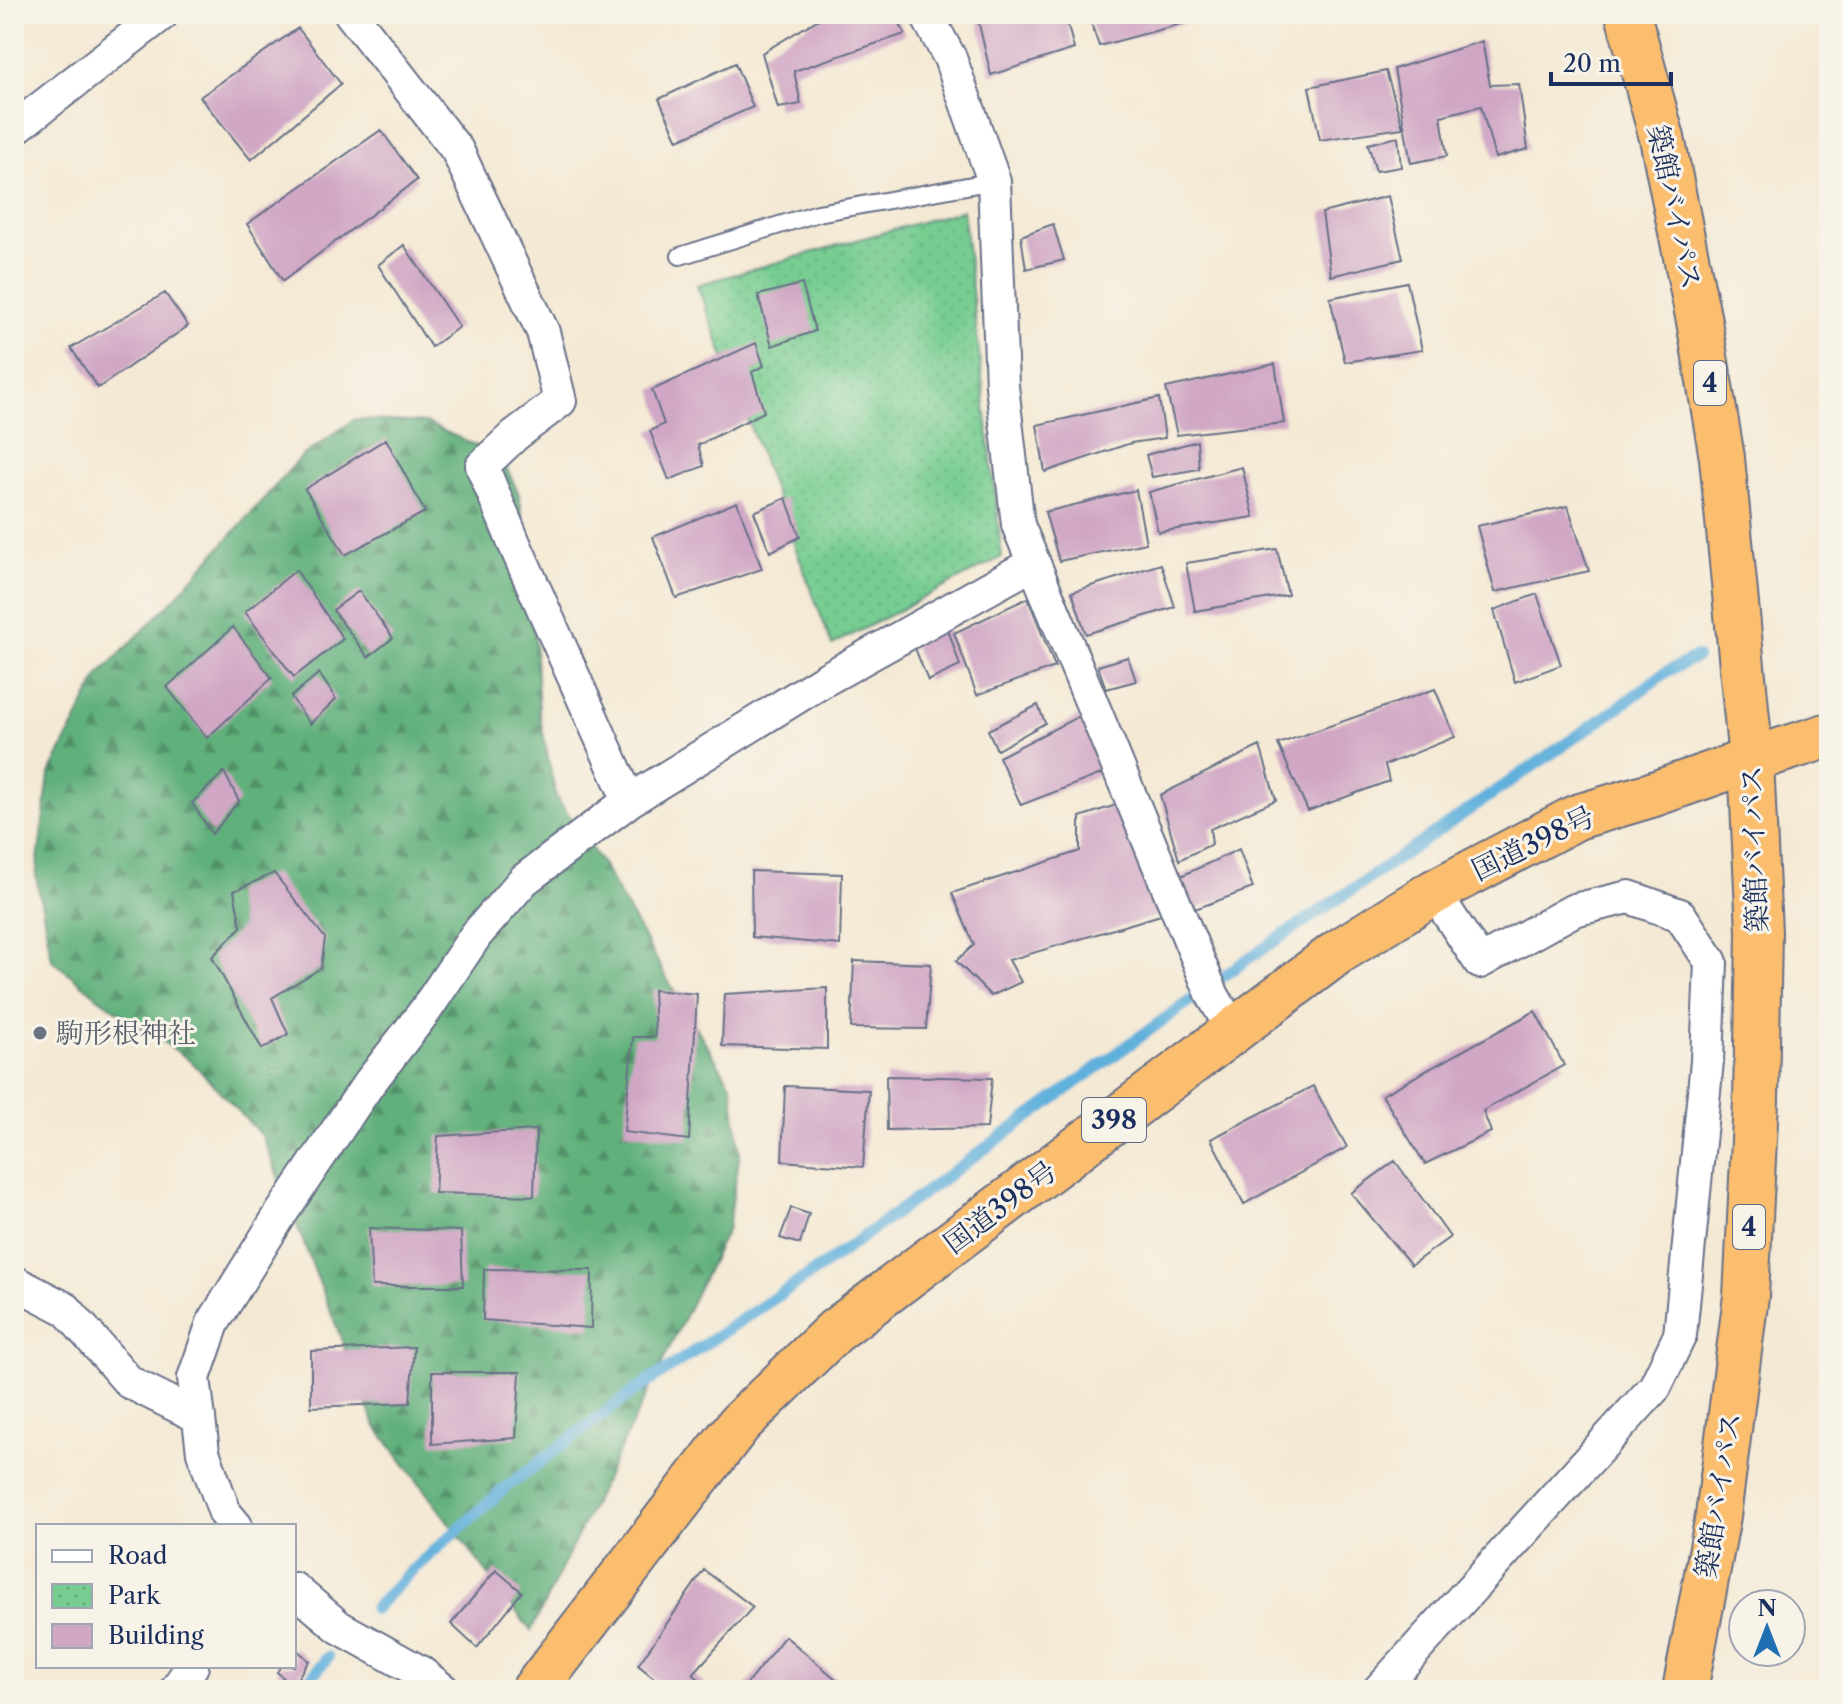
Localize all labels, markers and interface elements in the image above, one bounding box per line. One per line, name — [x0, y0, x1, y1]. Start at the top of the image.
scale bar — [1551, 36, 1671, 86]
text: 20 m — [1563, 49, 1621, 78]
street label: 築館バイパス — [1641, 122, 1709, 292]
road number: 4 — [1694, 361, 1726, 405]
street label: 築館バイパス — [1734, 765, 1774, 933]
street label: 国道398号 — [1466, 799, 1600, 887]
place label: 駒形根神社 — [56, 1016, 196, 1050]
marker: 駒形根神社 — [31, 1024, 49, 1042]
road number: 398 — [1082, 1098, 1146, 1142]
street label: 国道398号 — [937, 1154, 1063, 1260]
road number: 4 — [1733, 1205, 1765, 1249]
street label: 築館バイパス — [1688, 1410, 1748, 1580]
legend — [36, 1524, 296, 1668]
text: Road — [108, 1541, 168, 1570]
text: Park — [108, 1581, 161, 1610]
north arrow — [1727, 1588, 1807, 1668]
text: N — [1757, 1595, 1777, 1622]
text: Building — [108, 1621, 204, 1650]

